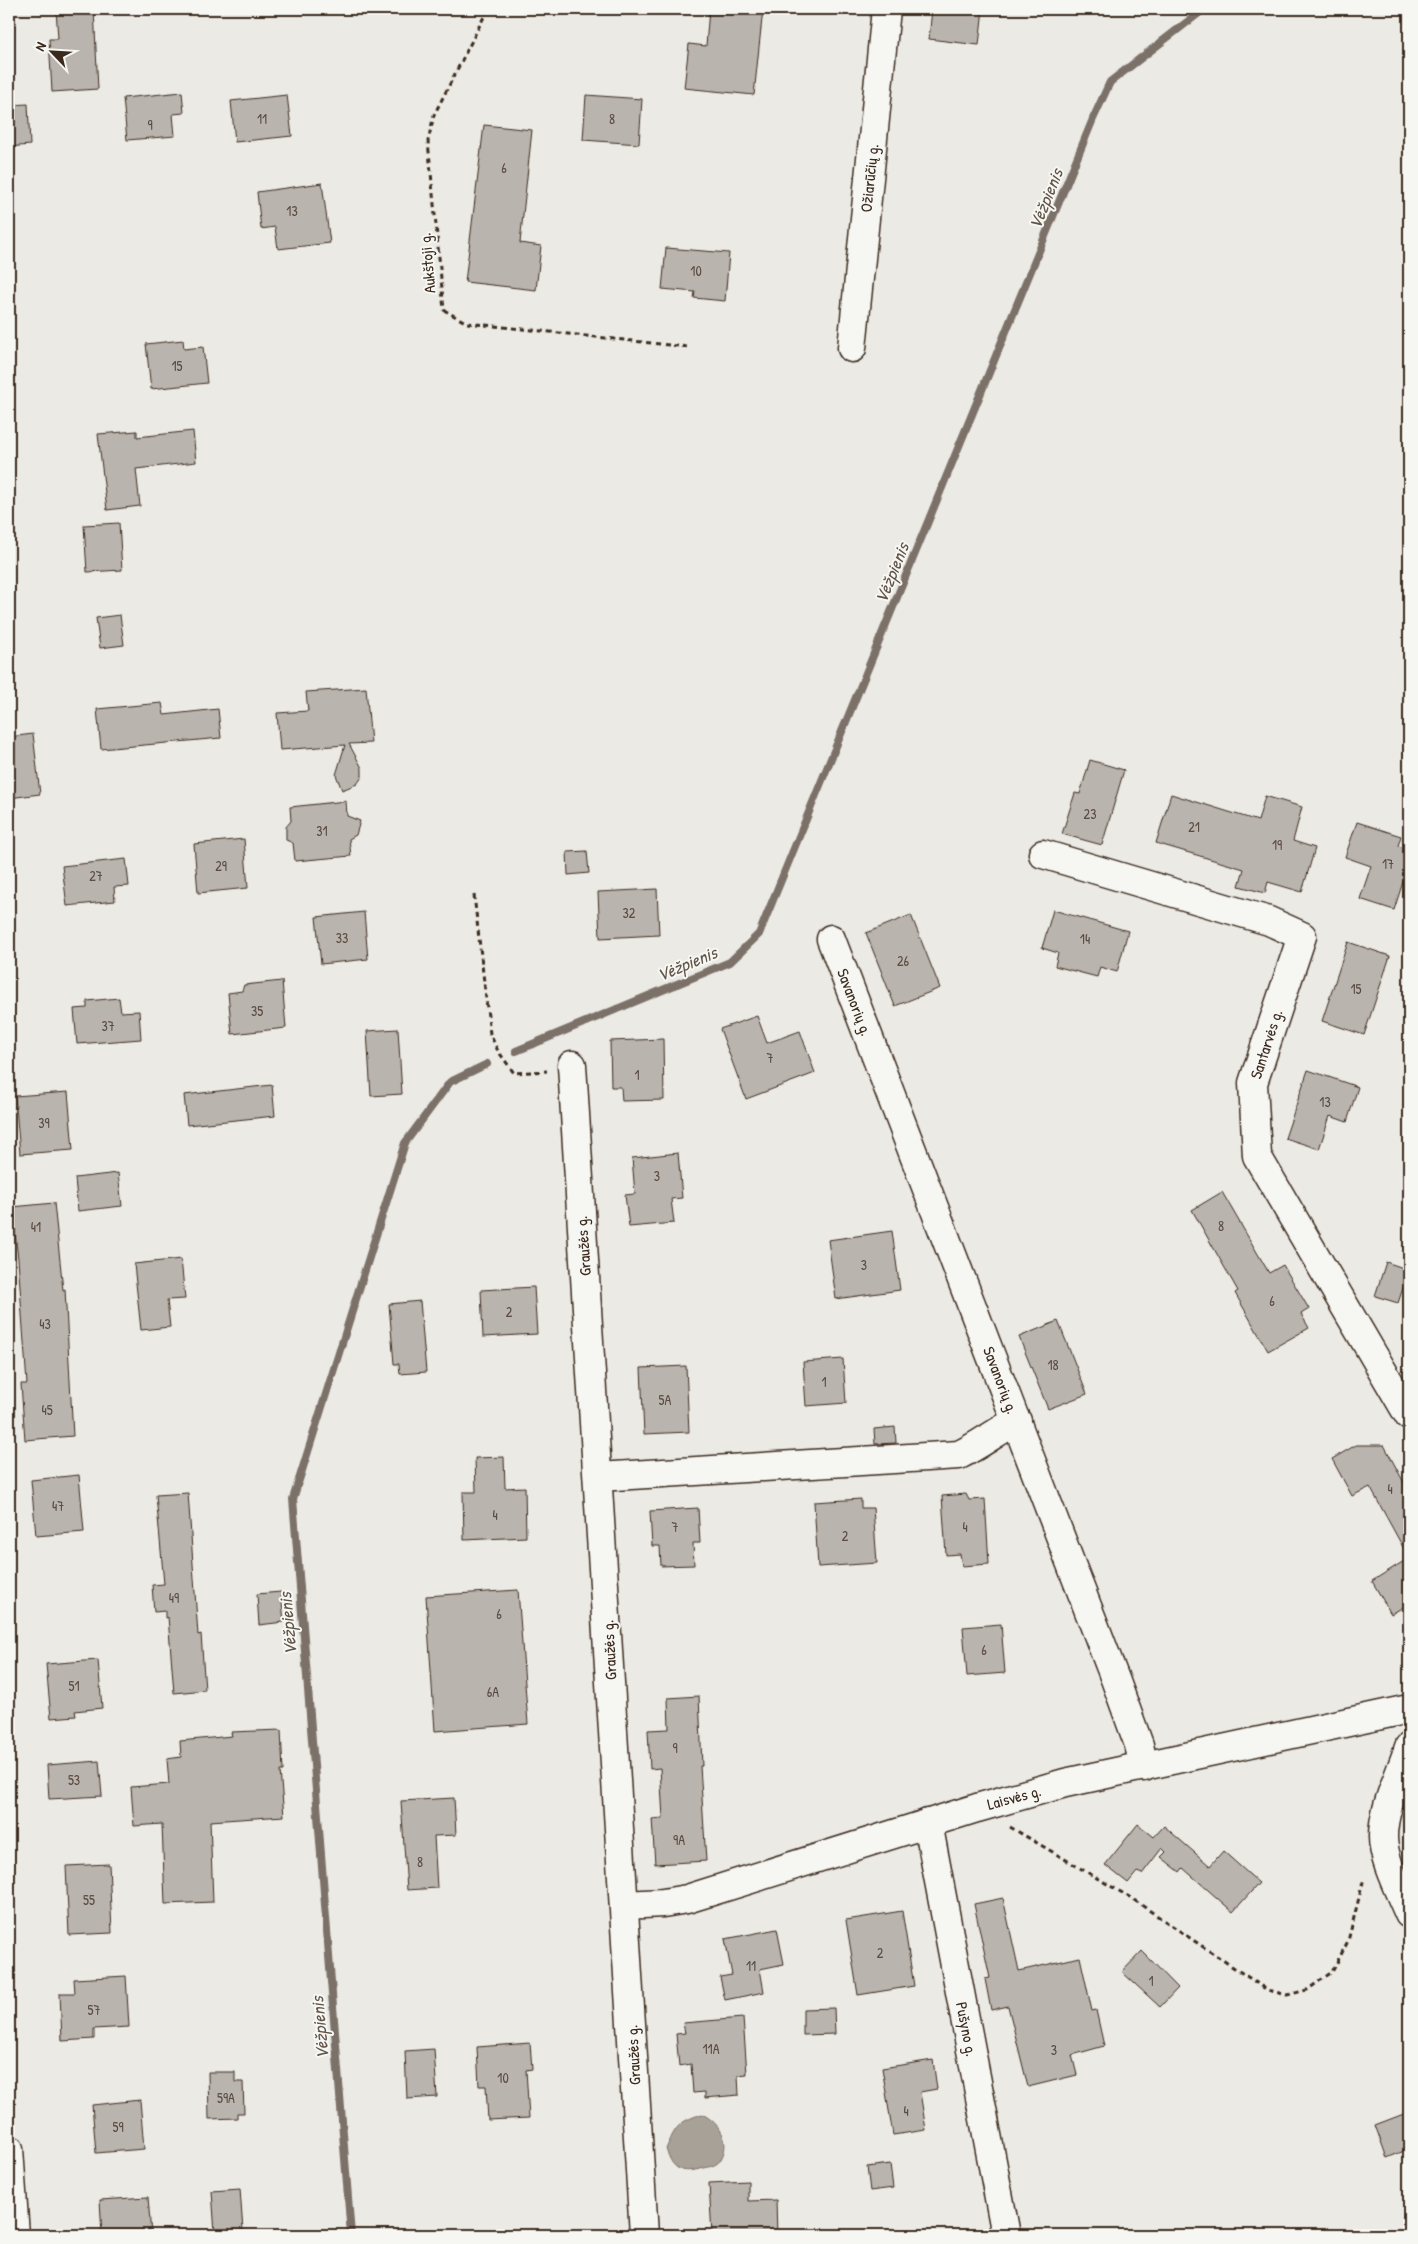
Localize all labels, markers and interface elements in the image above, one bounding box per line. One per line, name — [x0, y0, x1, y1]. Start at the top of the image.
north arrow — [28, 28, 78, 78]
text: N — [30, 38, 50, 54]
house number: 11 — [257, 109, 267, 128]
house number: 8 — [609, 109, 615, 128]
house number: 9 — [147, 115, 153, 134]
street label: Ožiarūčių g. — [854, 143, 884, 213]
house number: 6 — [501, 158, 507, 177]
water label: Vėžpienis — [1022, 163, 1070, 233]
house number: 13 — [286, 201, 298, 220]
street label: Aukštoji g. — [413, 232, 441, 294]
house number: 10 — [690, 261, 702, 280]
house number: 15 — [171, 356, 183, 375]
water label: Vėžpienis — [868, 537, 916, 607]
house number: 23 — [1084, 804, 1096, 823]
house number: 21 — [1188, 817, 1200, 836]
house number: 31 — [316, 821, 328, 840]
house number: 19 — [1272, 835, 1282, 854]
house number: 17 — [1382, 854, 1394, 873]
house number: 29 — [215, 856, 227, 875]
house number: 27 — [89, 866, 103, 885]
house number: 32 — [623, 903, 636, 922]
house number: 33 — [336, 928, 348, 947]
house number: 14 — [1080, 929, 1090, 948]
water label: Vėžpienis — [653, 939, 723, 987]
house number: 26 — [897, 951, 909, 970]
street label: Savanorių g. — [832, 965, 878, 1039]
house number: 15 — [1350, 979, 1362, 998]
house number: 35 — [251, 1001, 263, 1020]
street label: Santarvės g. — [1244, 1006, 1288, 1082]
house number: 37 — [101, 1016, 115, 1035]
house number: 7 — [767, 1048, 774, 1067]
house number: 1 — [634, 1065, 640, 1084]
house number: 13 — [1319, 1092, 1331, 1111]
house number: 39 — [38, 1113, 50, 1132]
house number: 3 — [654, 1166, 660, 1185]
street label: Graužės g. — [570, 1215, 596, 1277]
house number: 8 — [1218, 1216, 1224, 1235]
house number: 41 — [31, 1217, 41, 1236]
house number: 3 — [861, 1255, 867, 1274]
house number: 6 — [1269, 1291, 1275, 1310]
house number: 2 — [506, 1302, 513, 1321]
house number: 43 — [39, 1314, 51, 1333]
street label: Savanorių g. — [978, 1343, 1024, 1417]
house number: 18 — [1047, 1355, 1059, 1374]
house number: 1 — [821, 1372, 827, 1391]
house number: 5A — [659, 1390, 672, 1409]
house number: 45 — [41, 1400, 53, 1419]
house number: 4 — [1387, 1479, 1393, 1498]
house number: 47 — [52, 1496, 64, 1515]
house number: 4 — [492, 1505, 498, 1524]
house number: 7 — [672, 1517, 679, 1536]
house number: 4 — [962, 1517, 968, 1536]
house number: 2 — [842, 1526, 849, 1545]
house number: 49 — [169, 1588, 179, 1607]
water label: Vėžpienis — [272, 1590, 303, 1657]
house number: 6 — [496, 1604, 502, 1623]
street label: Graužės g. — [596, 1619, 622, 1681]
house number: 6 — [981, 1640, 987, 1659]
house number: 51 — [68, 1676, 80, 1695]
house number: 6A — [487, 1682, 499, 1701]
house number: 9 — [672, 1738, 678, 1757]
house number: 53 — [68, 1770, 80, 1789]
street label: Laisvės g. — [985, 1779, 1043, 1815]
house number: 9A — [673, 1830, 685, 1849]
house number: 8 — [417, 1852, 423, 1871]
house number: 55 — [83, 1890, 95, 1909]
house number: 2 — [877, 1943, 884, 1962]
house number: 11 — [746, 1956, 756, 1975]
house number: 1 — [1148, 1971, 1154, 1990]
water label: Vėžpienis — [304, 1994, 335, 2061]
house number: 57 — [88, 2000, 100, 2019]
street label: Pušyno g. — [951, 2000, 983, 2058]
street label: Graužės g. — [620, 2024, 646, 2086]
house number: 11A — [703, 2039, 720, 2058]
house number: 3 — [1051, 2040, 1057, 2059]
house number: 10 — [497, 2068, 509, 2087]
house number: 59A — [217, 2088, 235, 2107]
house number: 4 — [903, 2101, 909, 2120]
house number: 59 — [112, 2117, 124, 2136]

